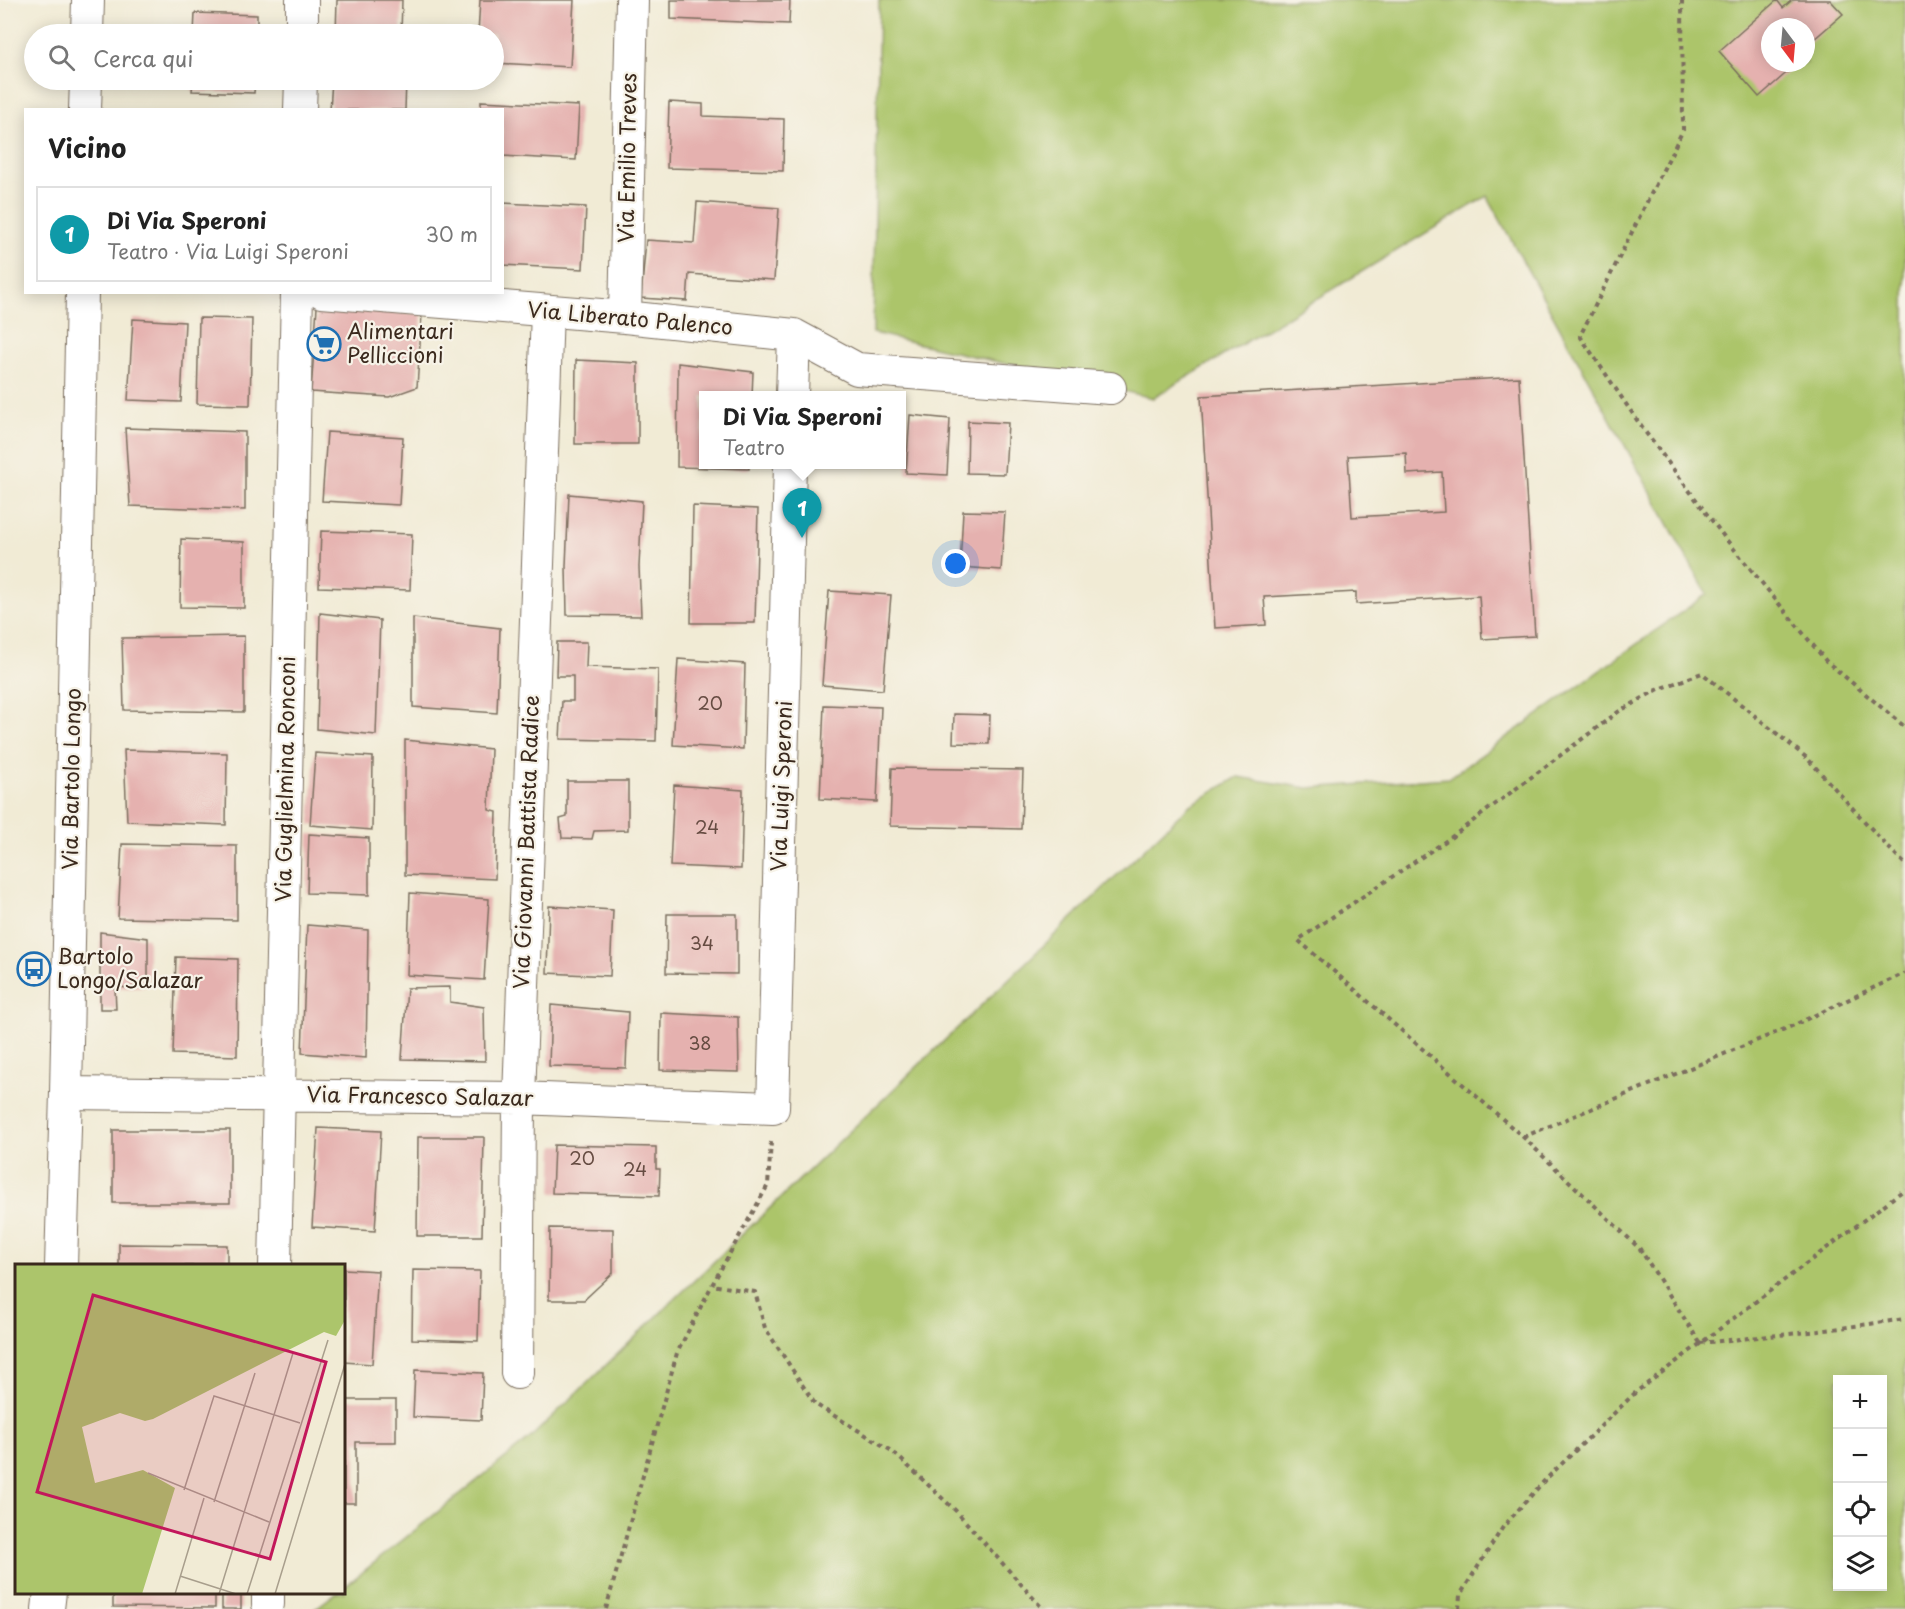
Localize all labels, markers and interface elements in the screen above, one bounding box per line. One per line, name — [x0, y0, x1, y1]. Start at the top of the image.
north arrow — [1761, 18, 1815, 72]
search box — [24, 24, 504, 90]
icon: search — [45, 41, 78, 74]
text: Cerca qui — [93, 41, 193, 74]
street label: Via Emilio Treves — [609, 72, 643, 243]
text: Vicino — [48, 128, 126, 167]
text: Di Via Speroni — [107, 203, 267, 236]
text: 1 — [65, 219, 74, 249]
text: 30 m — [425, 219, 478, 249]
text: Teatro · Via Luigi Speroni — [107, 236, 349, 266]
street label: Via Liberato Palenco — [526, 292, 734, 342]
place label: Alimentari Pelliccioni — [347, 314, 454, 370]
supermarket icon: Alimentari Pelliccioni — [306, 326, 342, 362]
popup — [699, 391, 906, 469]
text: Di Via Speroni — [723, 399, 882, 432]
text: Teatro — [723, 432, 785, 462]
pin: 1 — [782, 488, 822, 538]
your location — [941, 549, 970, 578]
street label: Via Guglielmina Ronconi — [266, 656, 302, 902]
street label: Via Bartolo Longo — [52, 688, 88, 870]
house number: 20 — [697, 689, 723, 716]
street label: Via Giovanni Battista Radice — [504, 694, 546, 989]
street label: Via Luigi Speroni — [761, 700, 799, 872]
house number: 24 — [695, 813, 719, 840]
house number: 34 — [690, 929, 714, 956]
place label: Bartolo Longo/Salazar — [57, 939, 203, 995]
bus stop icon: Bartolo Longo/Salazar — [16, 951, 52, 987]
house number: 38 — [688, 1029, 712, 1056]
street label: Via Francesco Salazar — [306, 1077, 534, 1113]
house number: 20 — [569, 1144, 595, 1171]
house number: 24 — [623, 1155, 647, 1182]
inset map — [15, 1264, 345, 1594]
map controls — [1833, 1375, 1887, 1591]
button: + — [1833, 1375, 1887, 1429]
button: − — [1833, 1429, 1887, 1483]
button: locate — [1833, 1483, 1887, 1537]
button: layers — [1833, 1537, 1887, 1591]

